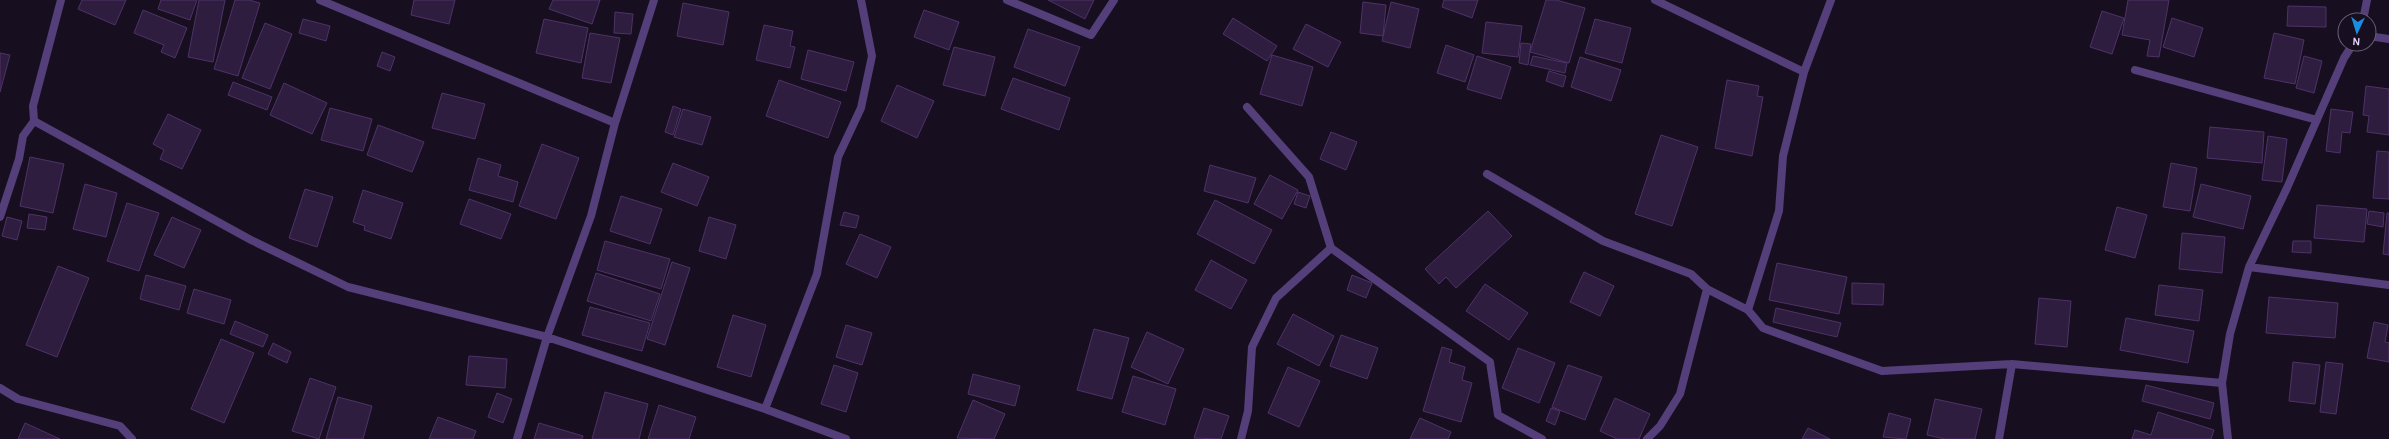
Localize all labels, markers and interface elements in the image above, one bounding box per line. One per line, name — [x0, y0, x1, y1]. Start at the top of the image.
north arrow — [2337, 12, 2377, 52]
text: N — [2352, 35, 2361, 48]

